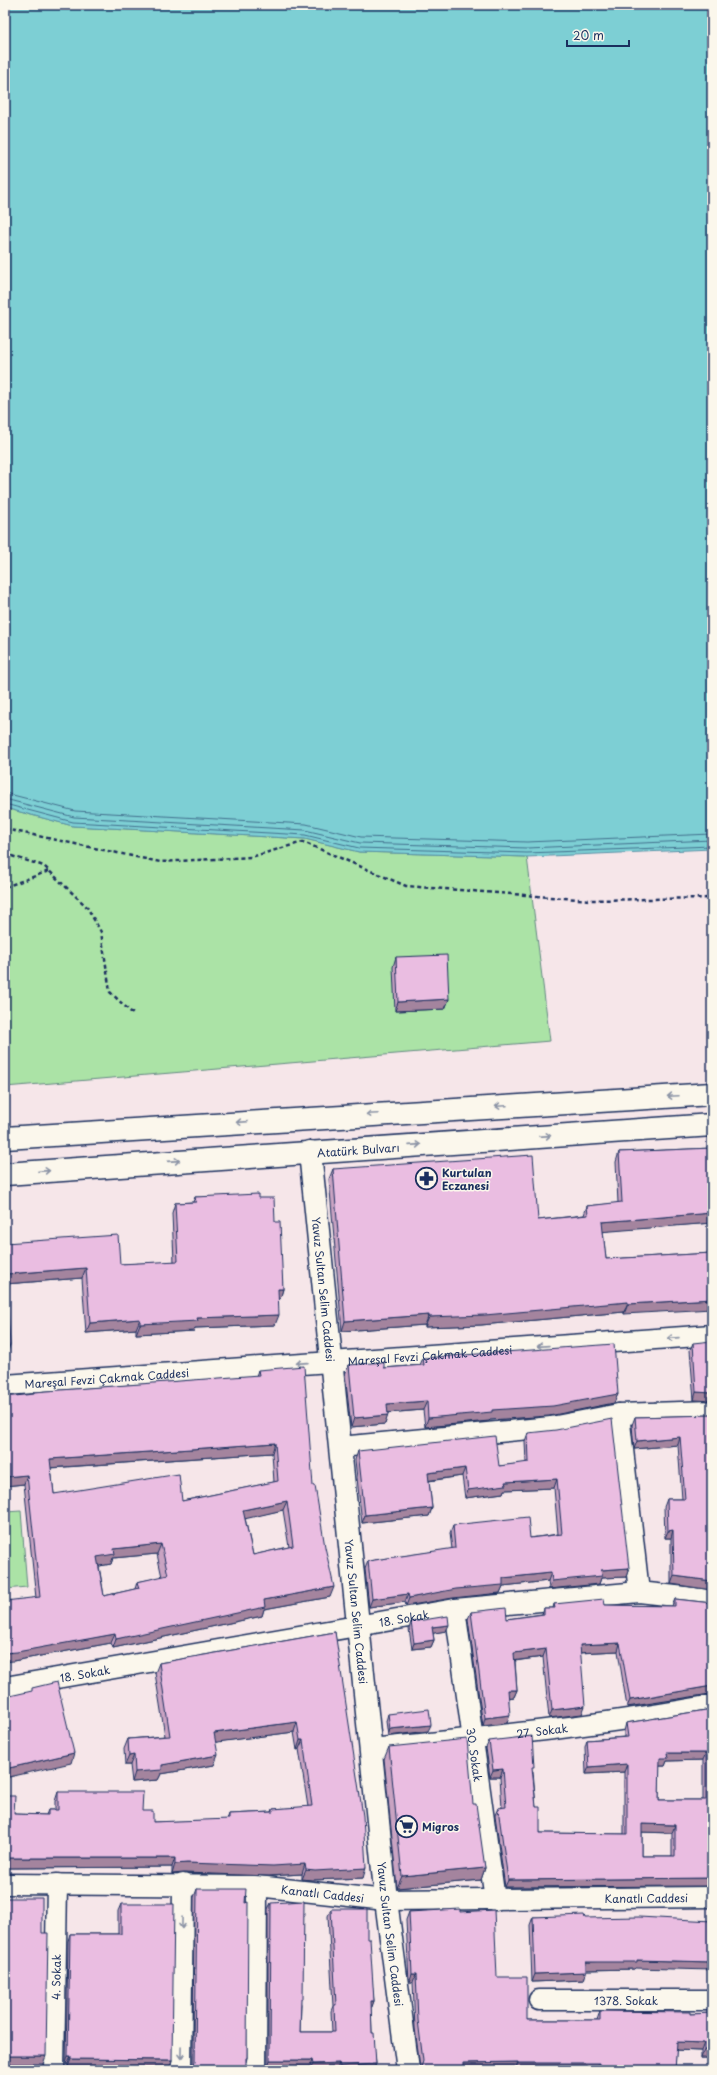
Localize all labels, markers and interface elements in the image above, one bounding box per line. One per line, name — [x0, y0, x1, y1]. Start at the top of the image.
scale bar — [567, 22, 629, 48]
text: 20 m — [573, 26, 604, 44]
one-way arrow — [667, 1092, 680, 1099]
one-way arrow — [495, 1102, 508, 1110]
one-way arrow — [366, 1110, 379, 1117]
one-way arrow — [236, 1118, 249, 1126]
one-way arrow — [538, 1132, 551, 1139]
street label: Atatürk Bulvarı — [316, 1138, 400, 1161]
one-way arrow — [408, 1141, 421, 1148]
one-way arrow — [167, 1158, 180, 1165]
place label: Kurtulan Eczanesi — [442, 1164, 492, 1194]
pharmacy icon: Kurtulan Eczanesi — [413, 1165, 439, 1191]
one-way arrow — [37, 1167, 50, 1174]
street label: Yavuz Sultan Selim Caddesi — [308, 1216, 340, 1362]
one-way arrow — [667, 1334, 680, 1341]
street label: Mareşal Fevzi Çakmak Caddesi — [347, 1341, 513, 1369]
one-way arrow — [537, 1343, 550, 1350]
one-way arrow — [296, 1359, 309, 1366]
street label: Mareşal Fevzi Çakmak Caddesi — [24, 1364, 190, 1392]
street label: Yavuz Sultan Selim Caddesi — [341, 1538, 373, 1685]
street label: 18. Sokak — [378, 1605, 431, 1631]
street label: 18. Sokak — [58, 1660, 112, 1686]
street label: 27. Sokak — [515, 1719, 569, 1742]
street label: 30. Sokak — [463, 1727, 487, 1783]
supermarket icon: Migros — [394, 1813, 420, 1839]
place label: Migros — [422, 1818, 459, 1835]
street label: Yavuz Sultan Selim Caddesi — [374, 1861, 408, 2007]
street label: Kanatlı Caddesi — [280, 1880, 365, 1906]
street label: Kanatlı Caddesi — [604, 1889, 688, 1906]
one-way arrow — [179, 1916, 186, 1929]
street label: 4. Sokak — [47, 1953, 64, 2000]
street label: 1378. Sokak — [594, 1992, 659, 2009]
one-way arrow — [177, 2046, 185, 2059]

